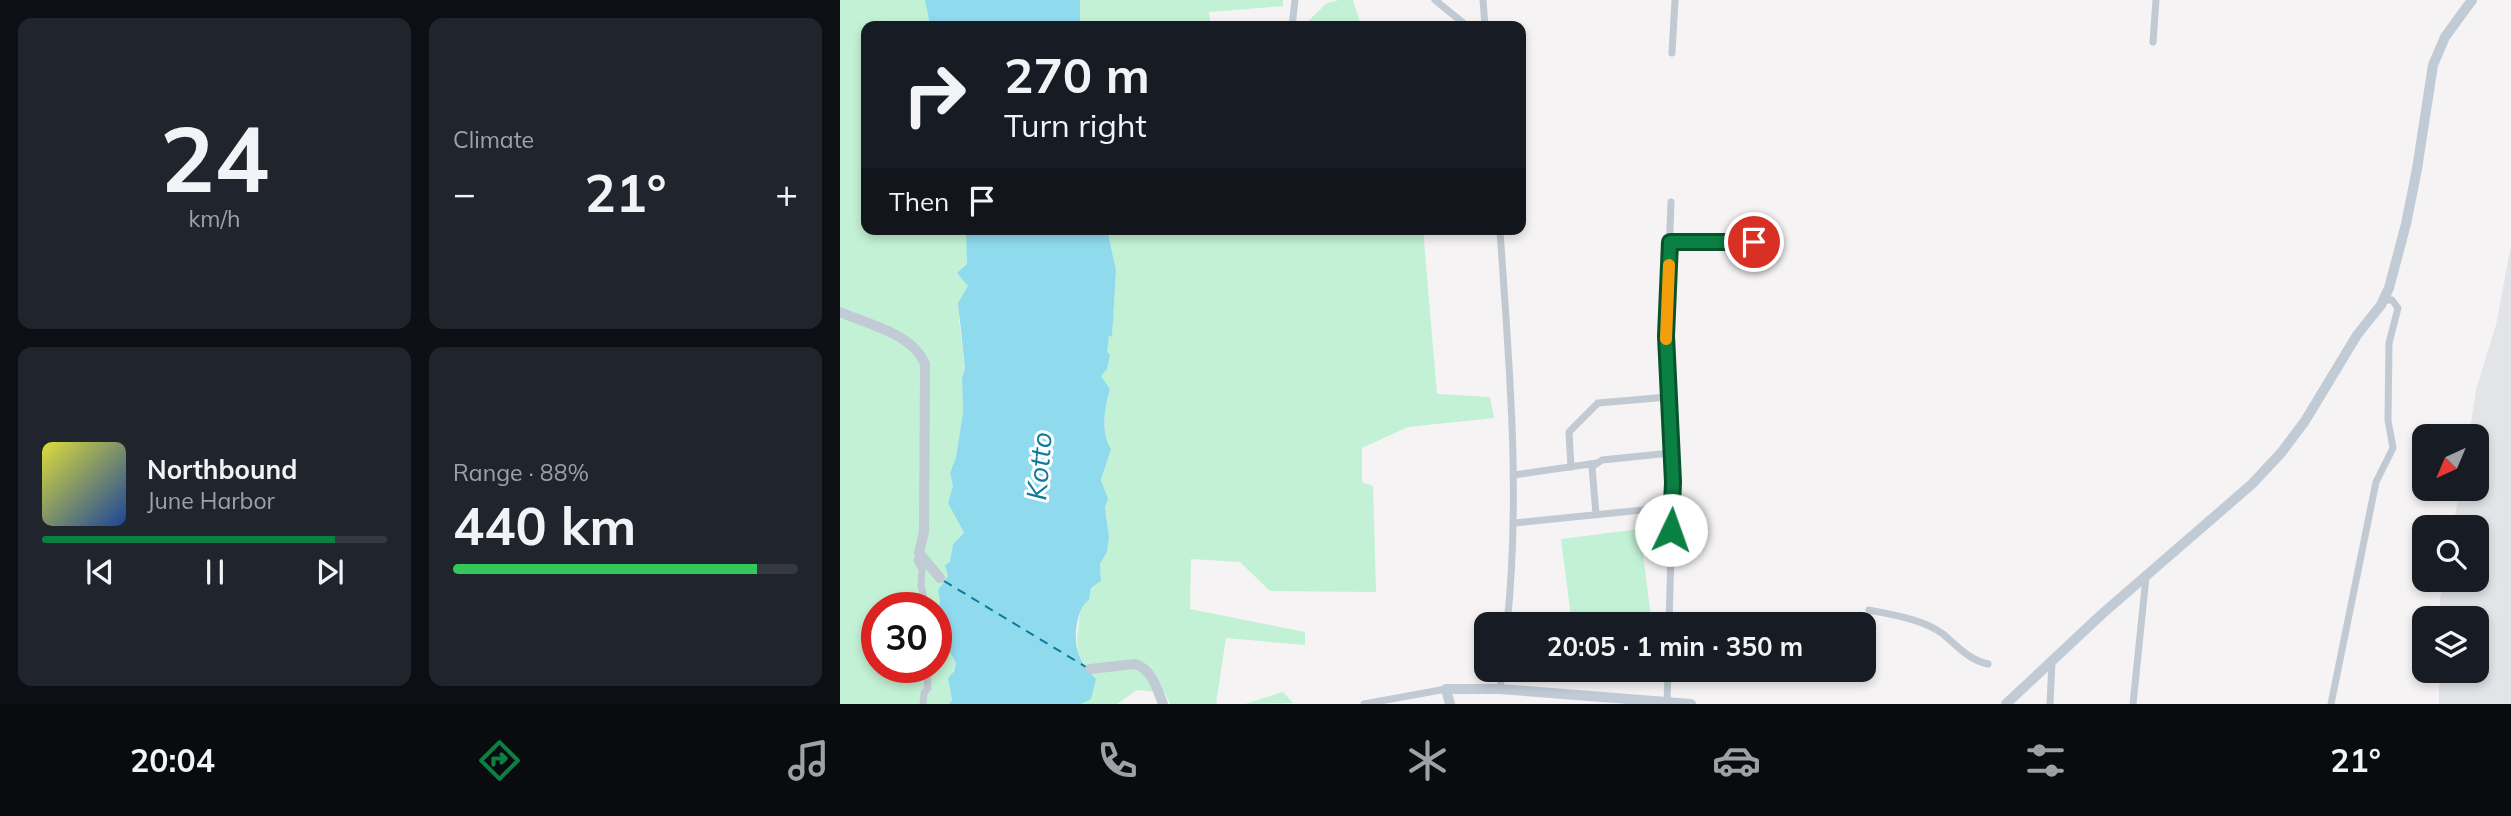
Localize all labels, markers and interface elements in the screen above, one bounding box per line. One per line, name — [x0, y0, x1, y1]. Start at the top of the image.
text: 270 m — [1004, 44, 1150, 105]
icon: right — [889, 49, 980, 140]
text: 24 — [160, 101, 269, 215]
text: Turn right — [1004, 105, 1147, 145]
text: Climate — [453, 125, 534, 154]
text: 21° — [584, 160, 667, 225]
text: − — [453, 169, 476, 217]
text: + — [775, 169, 798, 217]
icon: arrive — [963, 182, 1001, 220]
text: Then — [889, 185, 949, 218]
text: km/h — [188, 204, 241, 233]
pin — [1724, 212, 1784, 272]
icon: arrive — [1735, 223, 1773, 261]
north arrow — [2412, 424, 2488, 500]
map controls — [2412, 424, 2489, 683]
water label: Kotto — [1018, 430, 1059, 502]
text: Northbound — [147, 453, 297, 486]
text: Range · 88% — [453, 458, 589, 487]
text: June Harbor — [147, 486, 275, 515]
text: 440 km — [453, 493, 636, 558]
position arrow — [1634, 493, 1708, 567]
button: search — [2412, 515, 2489, 592]
icon: previous — [81, 553, 119, 591]
icon: pause — [196, 553, 234, 591]
icon: next — [311, 553, 349, 591]
speed limit sign: 30 — [861, 592, 952, 683]
button: layers — [2412, 606, 2489, 683]
text: 20:05 · 1 min · 350 m — [1547, 630, 1803, 663]
icon: directions — [475, 736, 524, 785]
icon: music — [784, 736, 833, 785]
icon: phone — [1093, 736, 1142, 785]
icon: climate — [1403, 736, 1452, 785]
icon: car — [1712, 736, 1761, 785]
icon: filters — [2021, 736, 2070, 785]
text: 20:04 — [130, 740, 215, 780]
text: 21° — [2330, 740, 2381, 780]

